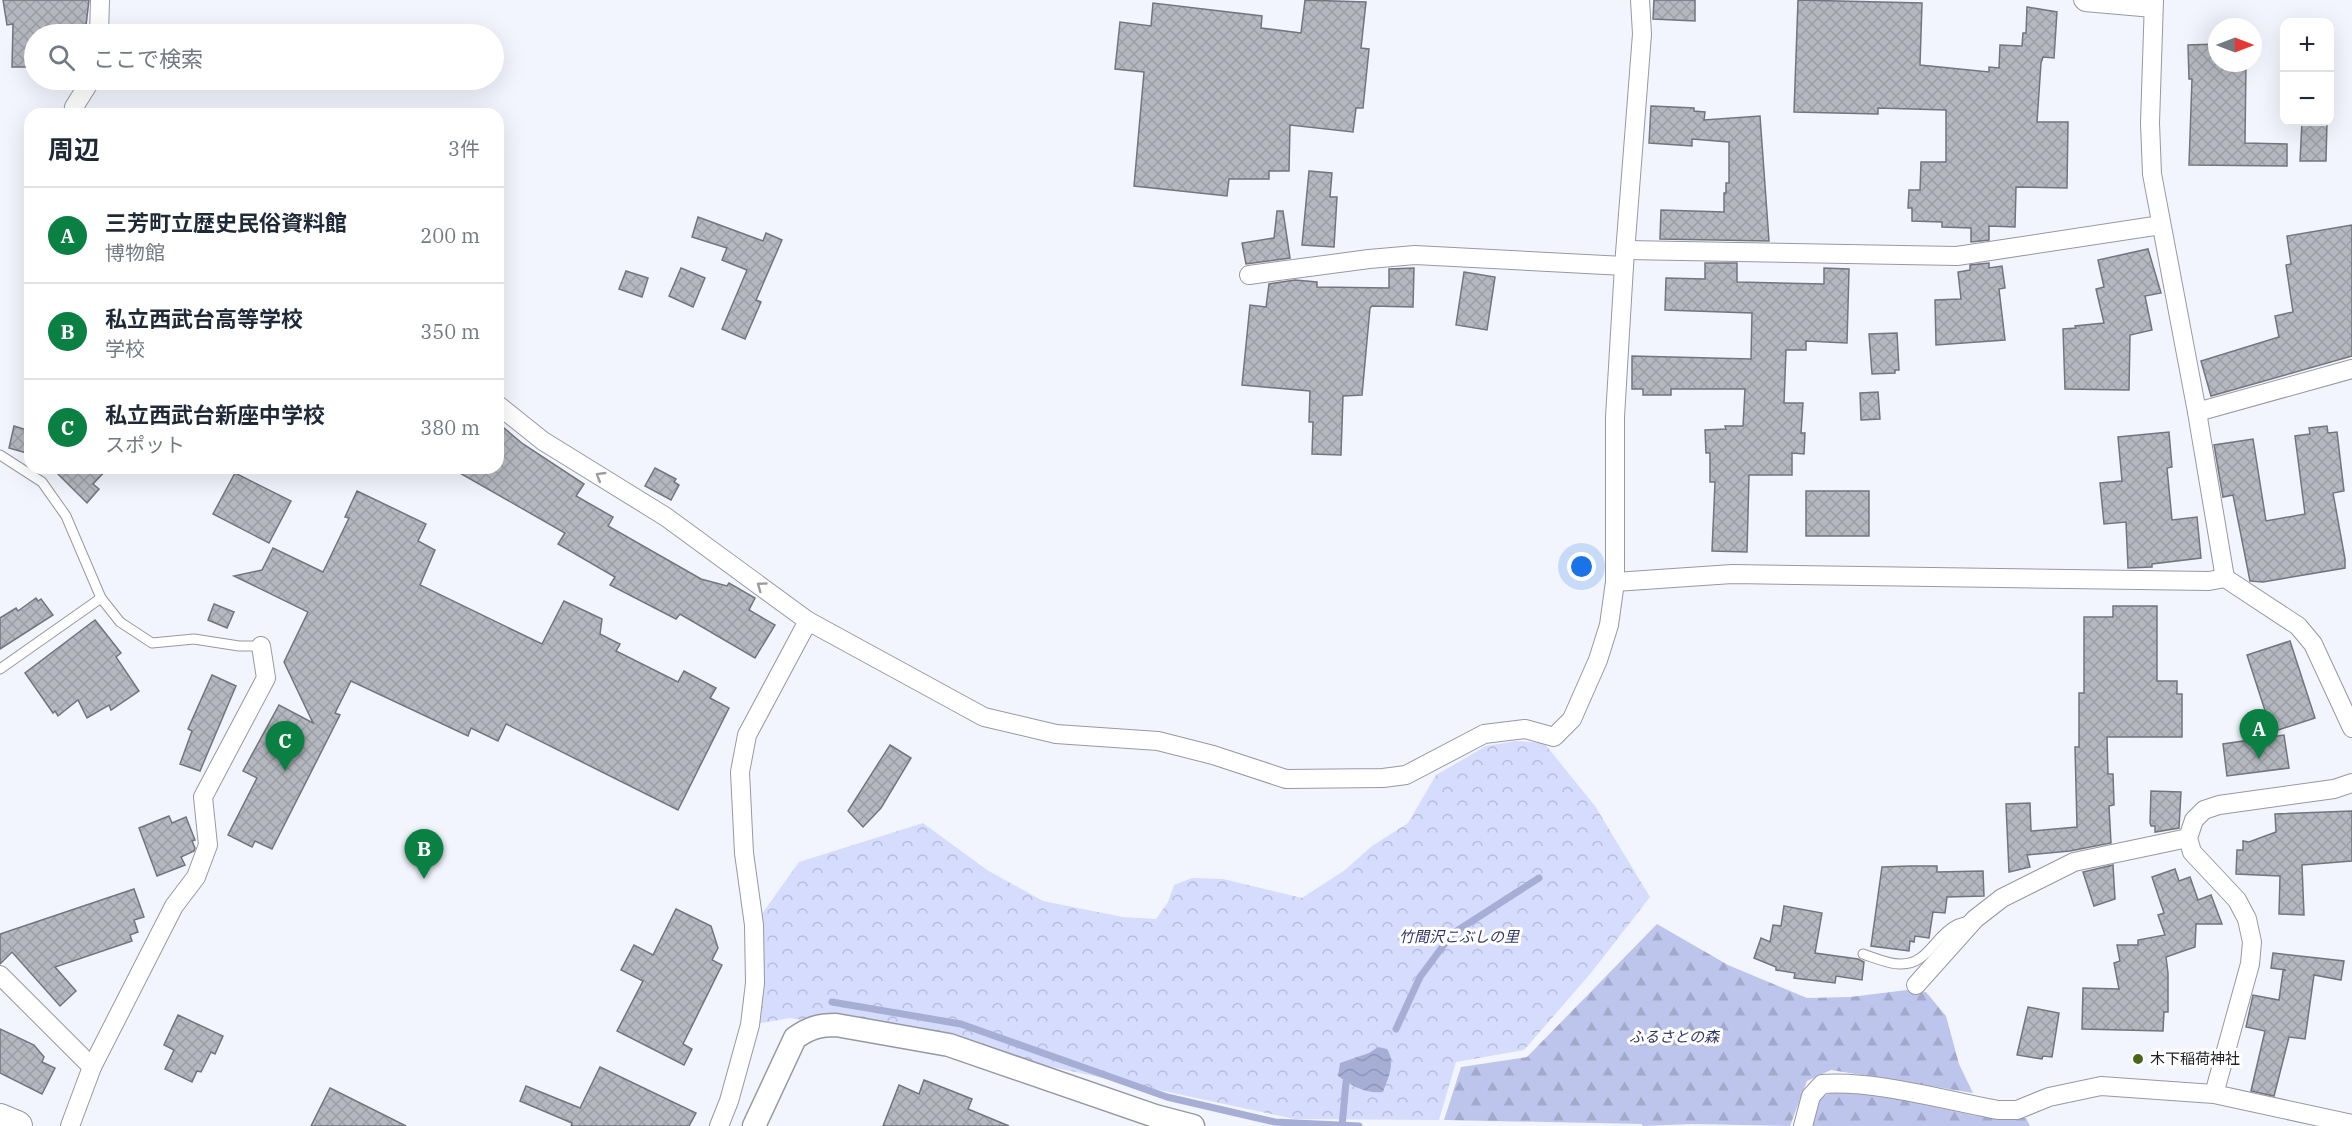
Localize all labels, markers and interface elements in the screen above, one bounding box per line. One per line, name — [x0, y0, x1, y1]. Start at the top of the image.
north arrow — [2208, 18, 2262, 72]
map controls — [2280, 18, 2334, 126]
button: + — [2280, 18, 2334, 72]
search box — [24, 24, 504, 90]
icon: search — [45, 41, 78, 74]
text: ここで検索 — [93, 44, 203, 73]
button: − — [2280, 72, 2334, 126]
text: 周辺 — [48, 132, 100, 166]
text: 3件 — [448, 135, 480, 162]
text: 三芳町立歴史民俗資料館 — [105, 208, 347, 237]
text: A — [61, 222, 74, 249]
text: 200 m — [420, 222, 480, 249]
text: 博物館 — [105, 239, 165, 266]
text: 私立西武台高等学校 — [105, 304, 303, 333]
text: B — [60, 318, 75, 345]
text: 350 m — [420, 318, 480, 345]
text: 学校 — [105, 335, 145, 362]
text: 私立西武台新座中学校 — [105, 400, 325, 429]
text: C — [61, 414, 74, 441]
text: 380 m — [420, 414, 480, 441]
text: スポット — [105, 431, 185, 458]
one-way arrow — [596, 472, 606, 484]
your location — [1567, 552, 1596, 581]
one-way arrow — [757, 582, 768, 593]
pin: A — [2240, 710, 2278, 759]
pin: C — [266, 722, 304, 771]
pin: B — [404, 830, 444, 879]
park label: 竹間沢こぶしの里 — [1399, 927, 1520, 946]
park label: ふるさとの森 — [1629, 1027, 1721, 1046]
place label: 木下稲荷神社 — [2150, 1049, 2240, 1068]
marker: 木下稲荷神社 — [2131, 1052, 2145, 1066]

